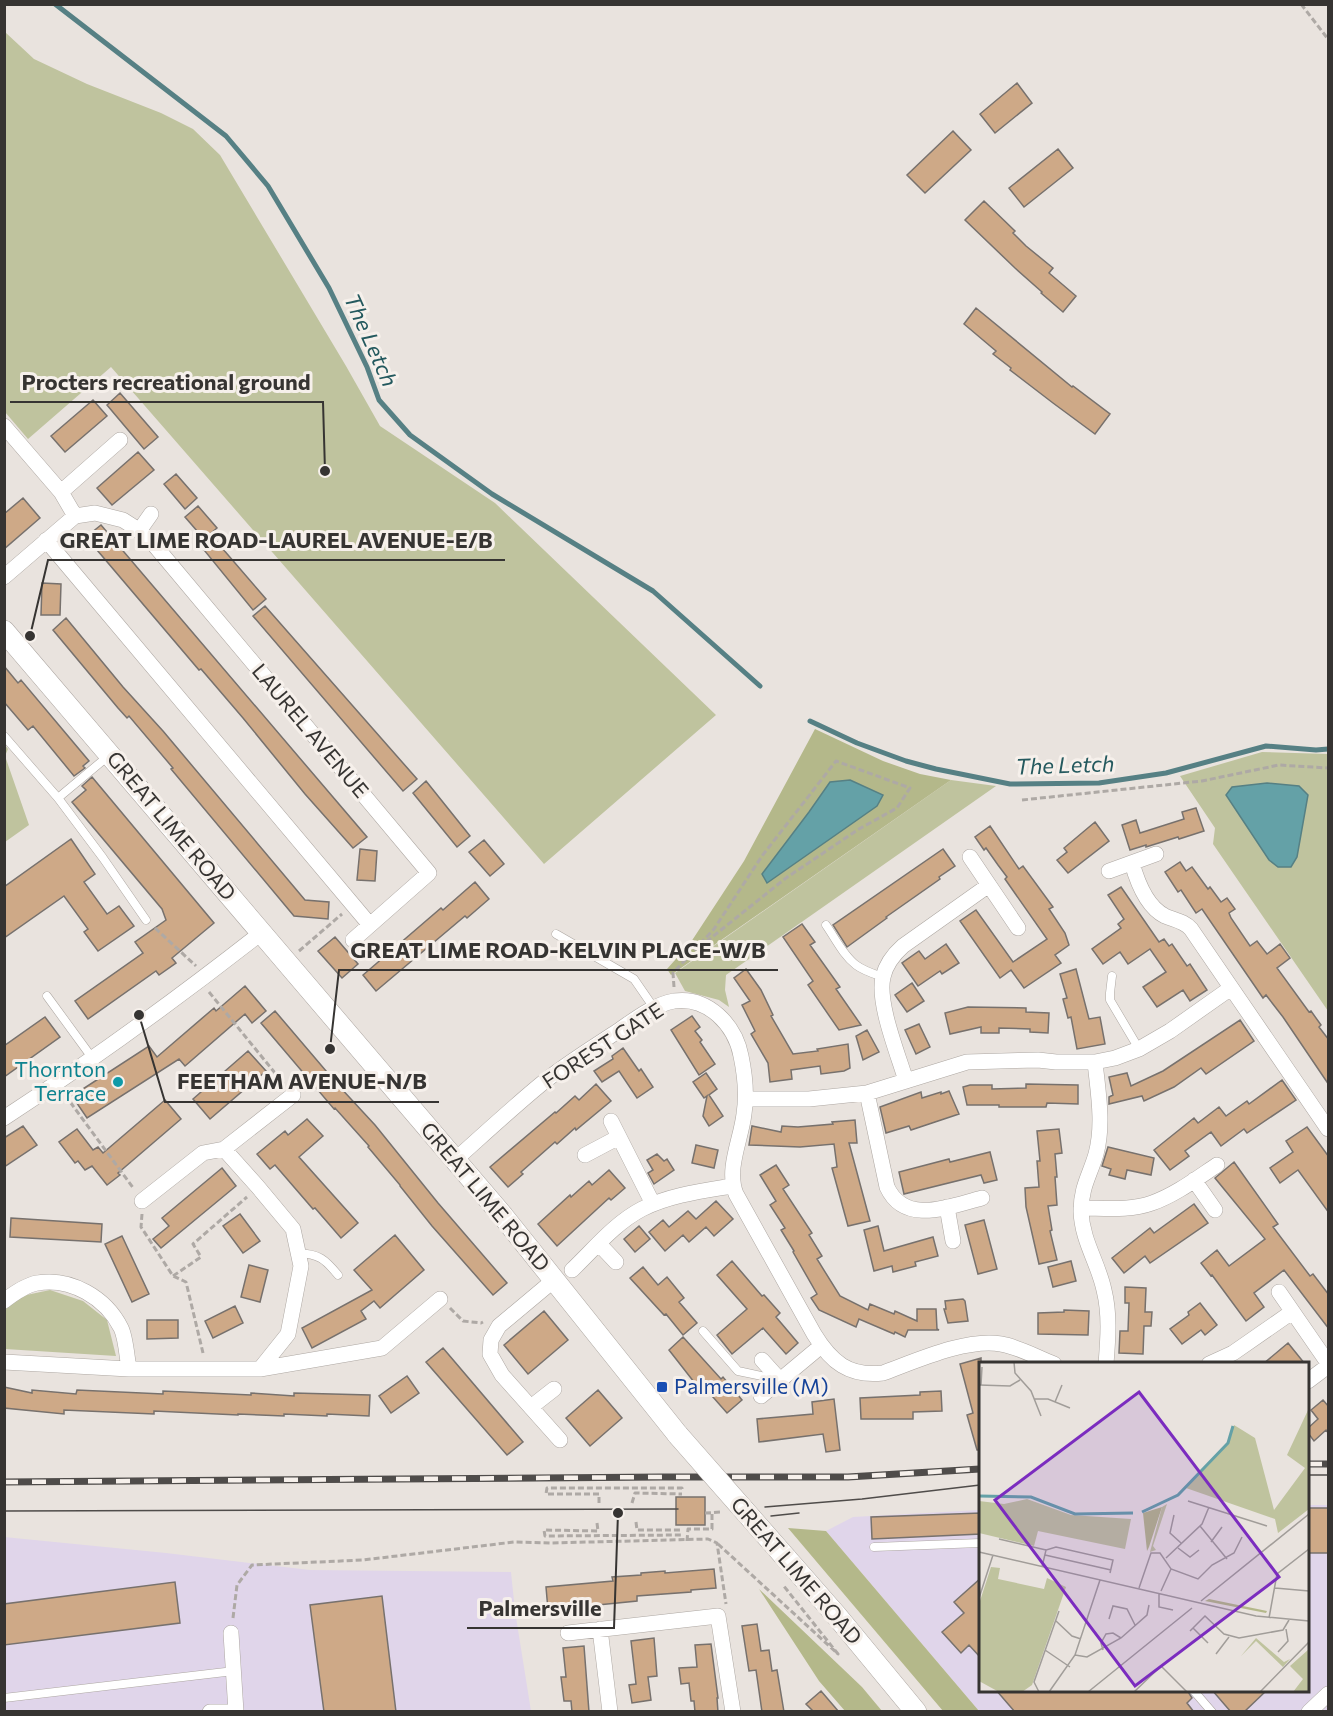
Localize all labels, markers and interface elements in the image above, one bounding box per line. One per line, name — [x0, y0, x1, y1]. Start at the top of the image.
water label: The Letch — [339, 289, 404, 390]
callout: Procters recreational ground — [10, 362, 323, 402]
text: Procters recreational ground — [21, 368, 311, 395]
callout: GREAT LIME ROAD-LAUREL AVENUE-E/B — [48, 520, 505, 560]
text: GREAT LIME ROAD-LAUREL AVENUE-E/B — [59, 526, 493, 553]
street label: LAUREL AVENUE — [248, 658, 374, 802]
street label: GREAT LIME ROAD — [103, 745, 242, 905]
water label: The Letch — [1015, 749, 1115, 780]
callout: GREAT LIME ROAD-KELVIN PLACE-W/B — [339, 930, 778, 970]
text: GREAT LIME ROAD-KELVIN PLACE-W/B — [350, 936, 766, 963]
street label: FOREST GATE — [537, 996, 667, 1093]
place label: Thornton Terrace — [14, 1056, 106, 1105]
callout: FEETHAM AVENUE-N/B — [165, 1062, 439, 1102]
text: FEETHAM AVENUE-N/B — [177, 1067, 427, 1094]
marker: Thornton Terrace — [111, 1075, 125, 1089]
street label: GREAT LIME ROAD — [417, 1116, 556, 1276]
inset map — [979, 1362, 1309, 1692]
place label: Palmersville (M) — [674, 1373, 828, 1398]
marker: Palmersville (M) — [655, 1380, 669, 1394]
street label: GREAT LIME ROAD — [726, 1491, 868, 1649]
callout: Palmersville — [467, 1588, 614, 1628]
text: Palmersville — [478, 1594, 602, 1621]

